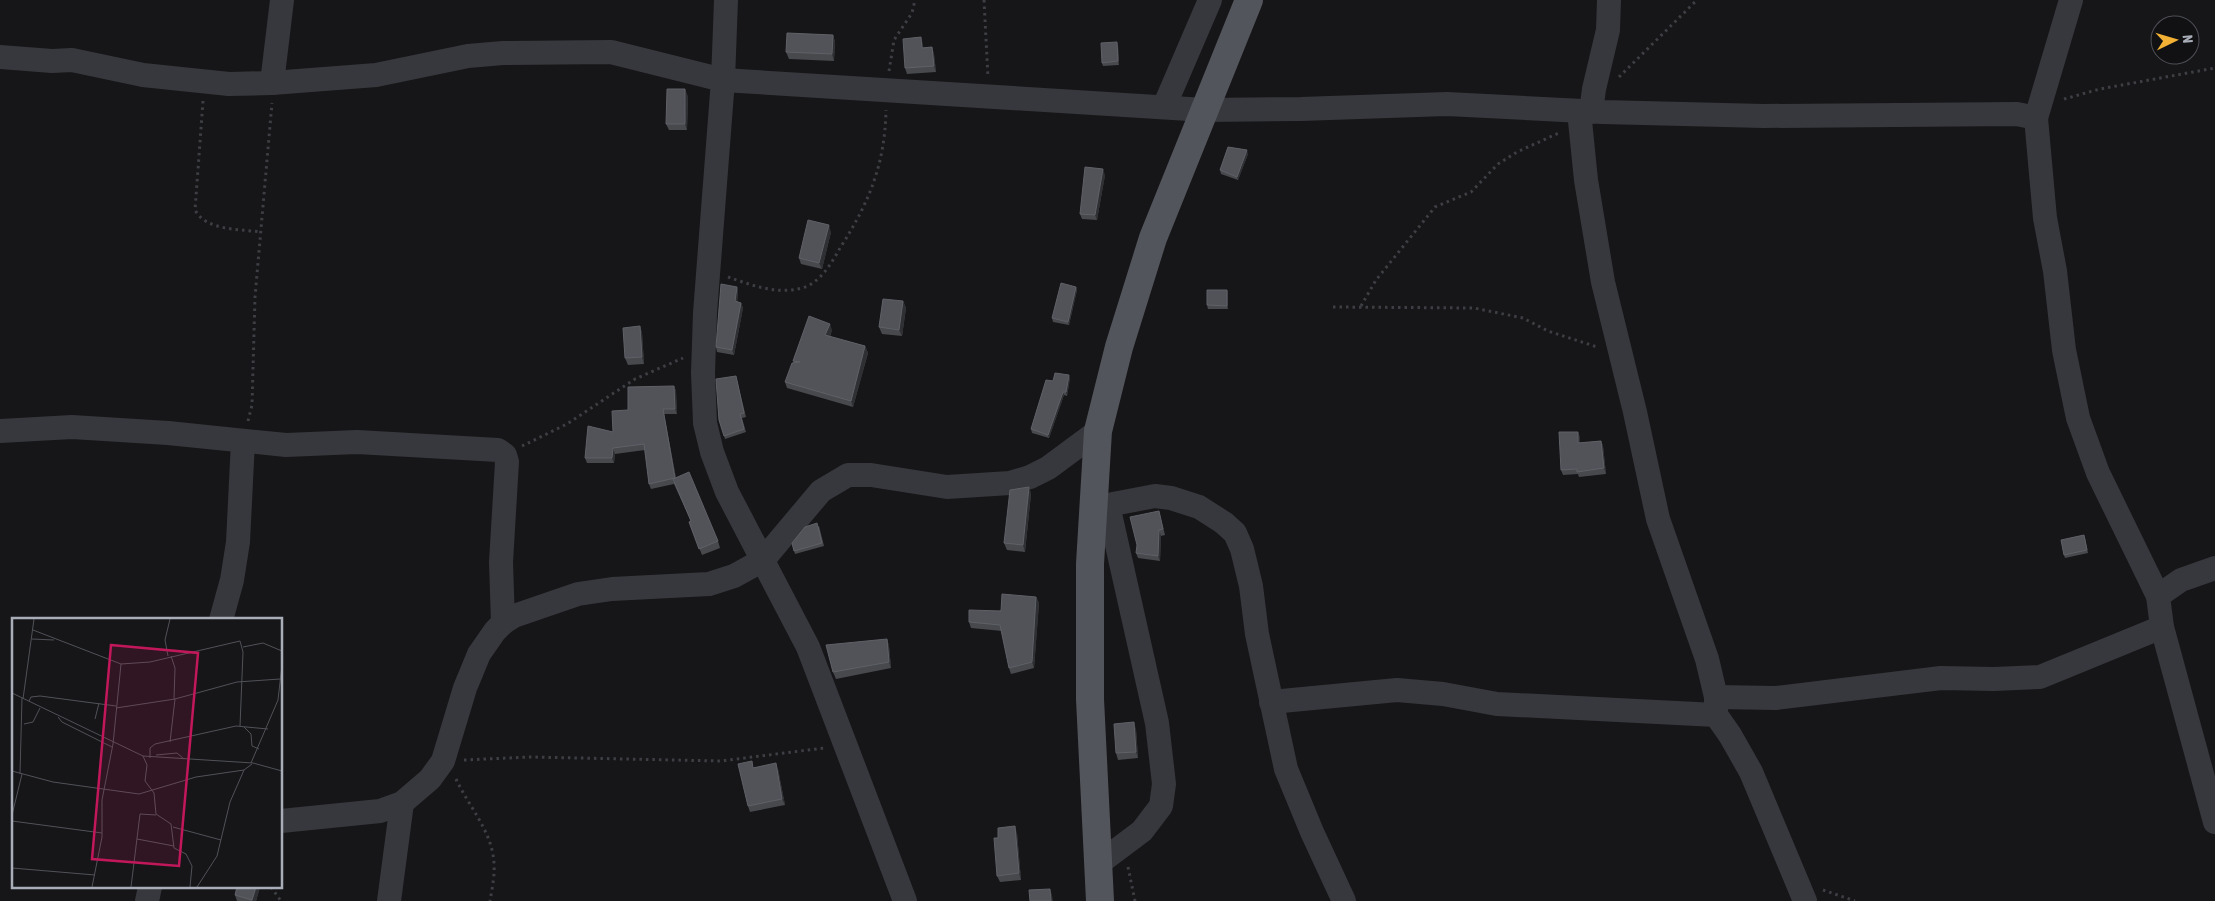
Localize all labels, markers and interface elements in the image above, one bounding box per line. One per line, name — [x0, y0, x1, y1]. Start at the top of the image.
north arrow — [2150, 15, 2200, 65]
text: N — [2180, 34, 2196, 44]
inset map — [12, 618, 282, 888]

